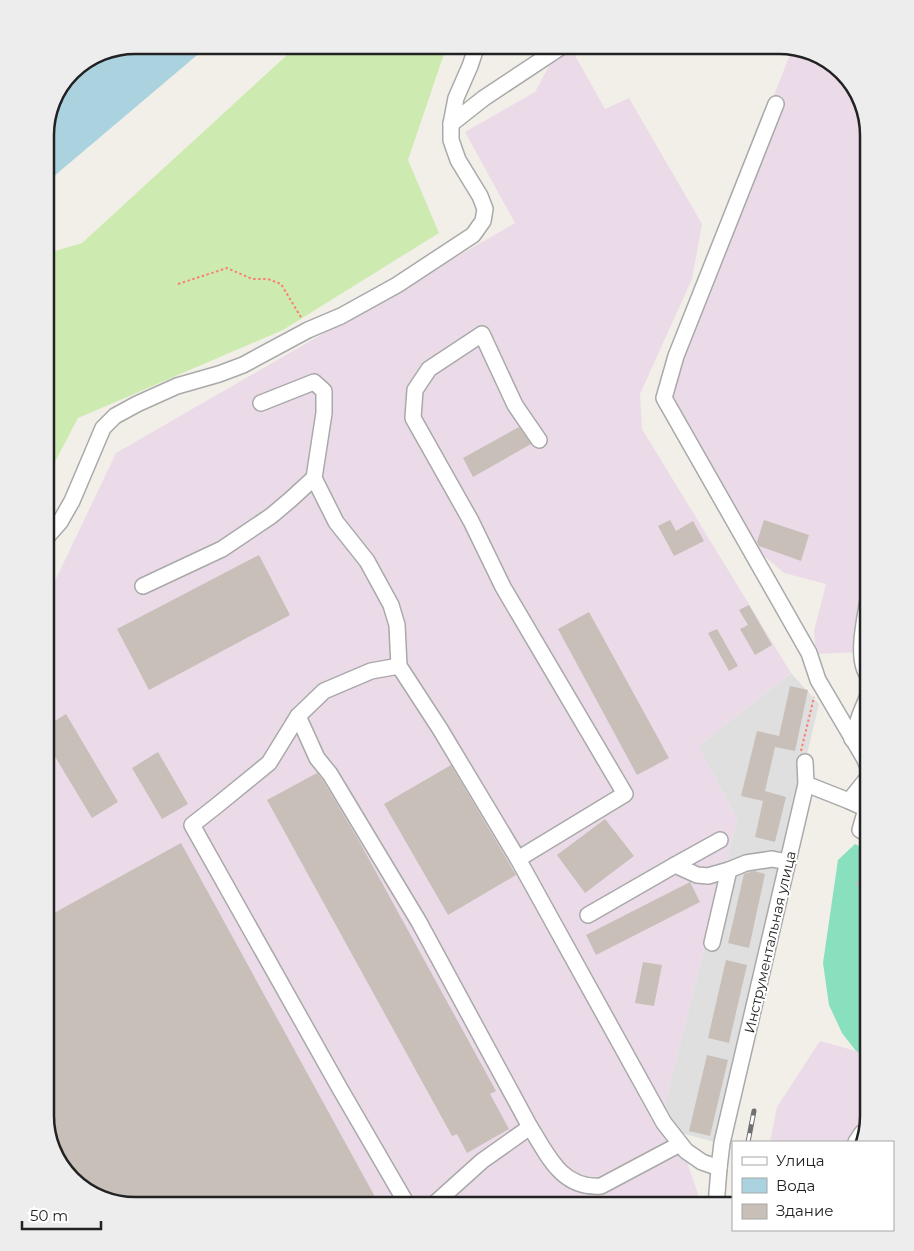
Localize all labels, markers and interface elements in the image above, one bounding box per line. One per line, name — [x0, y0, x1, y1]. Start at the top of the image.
street label: Инструментальная улица — [740, 849, 800, 1035]
legend — [732, 1141, 894, 1231]
text: Улица — [776, 1151, 824, 1170]
text: Вода — [776, 1176, 815, 1195]
scale bar — [22, 1198, 101, 1230]
text: Здание — [776, 1201, 834, 1220]
text: 50 m — [30, 1206, 68, 1225]

